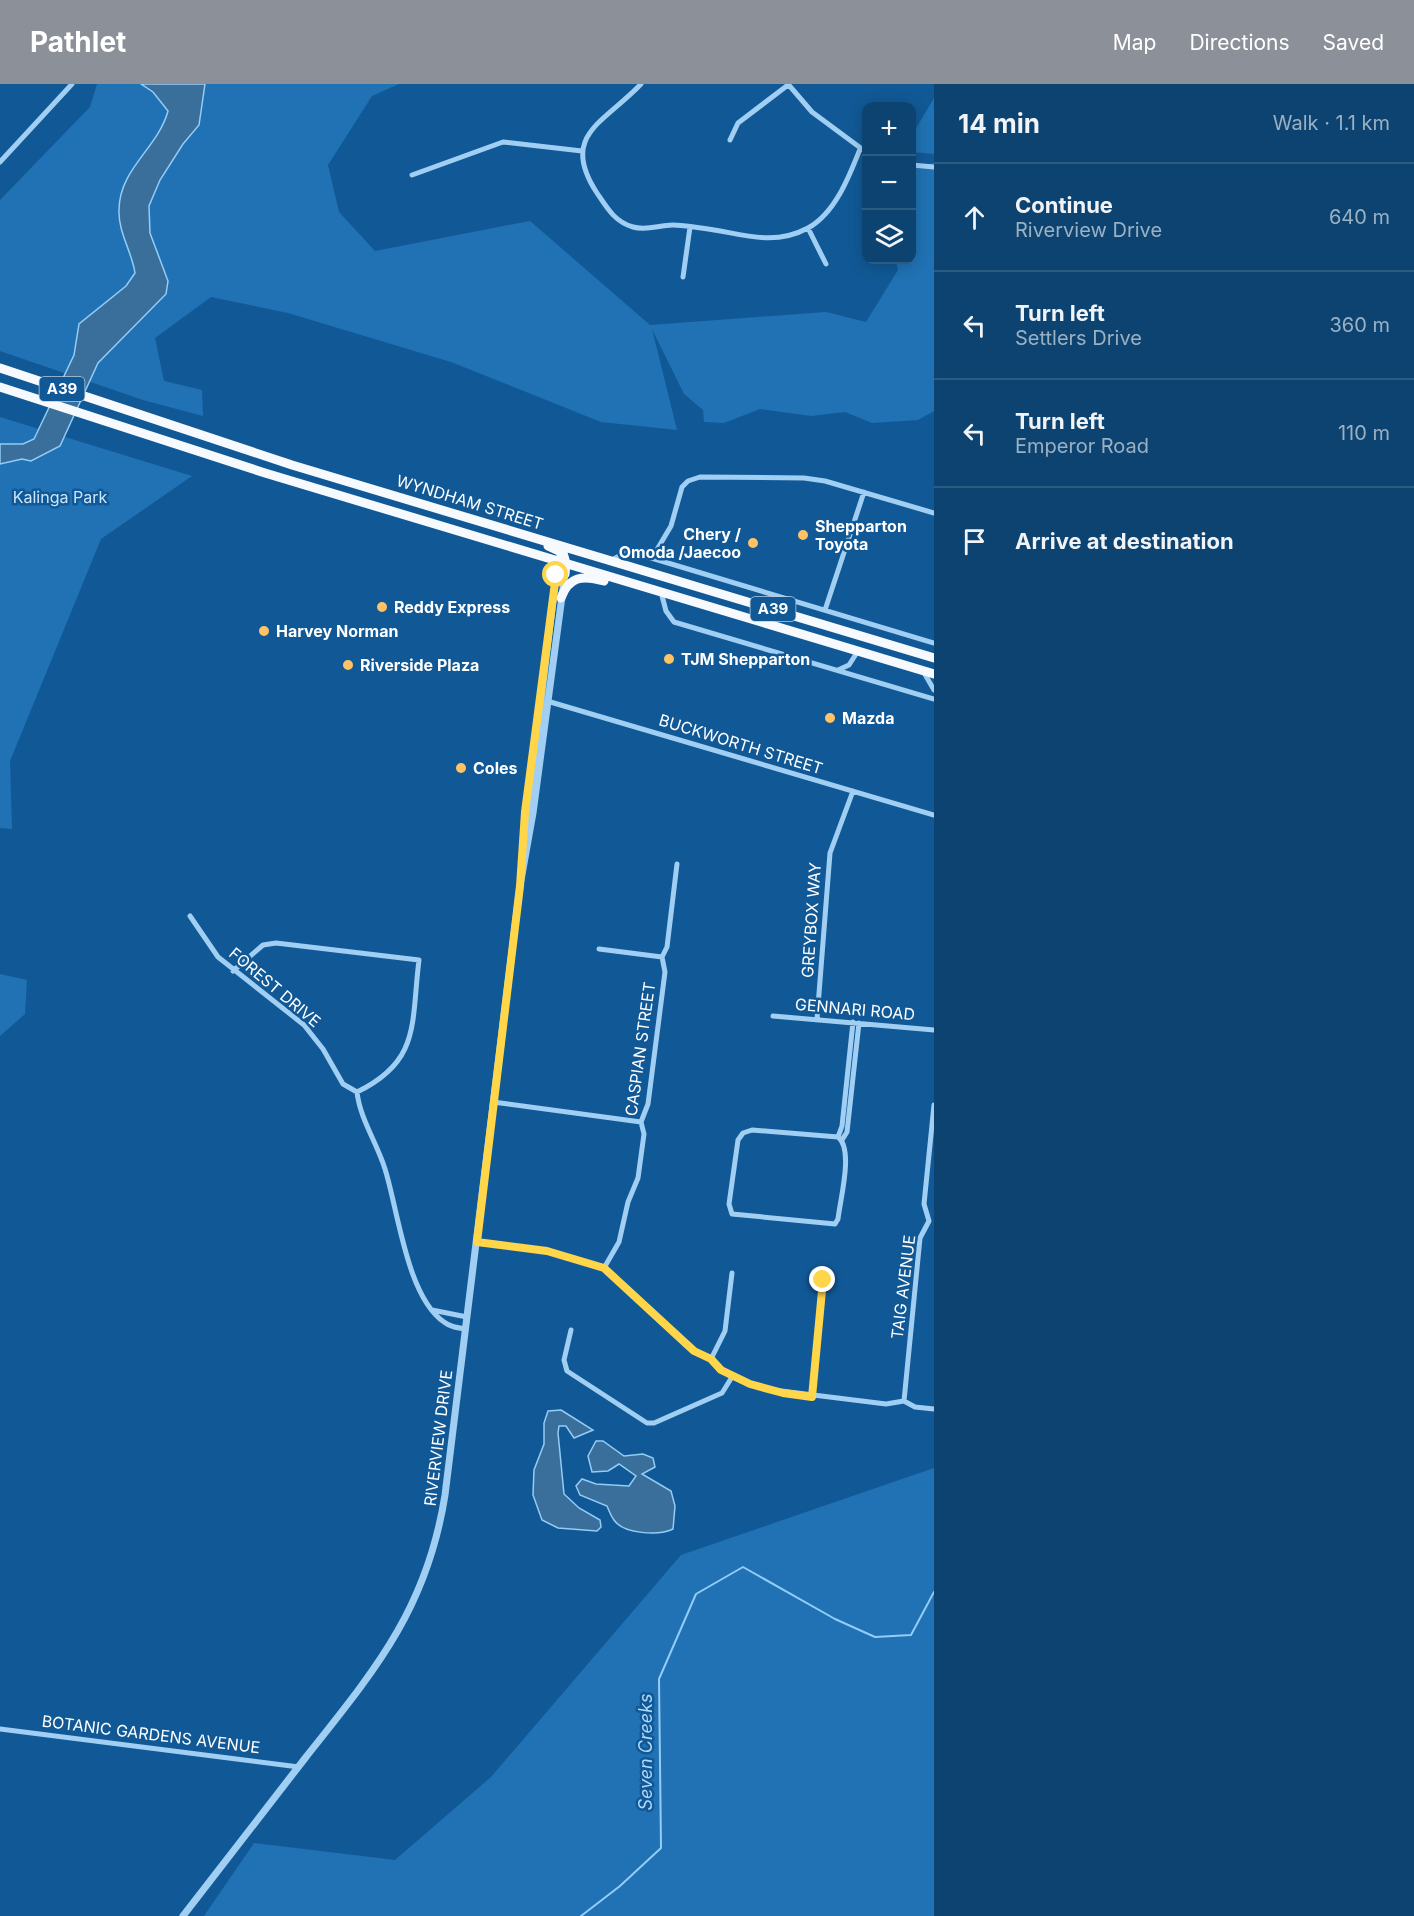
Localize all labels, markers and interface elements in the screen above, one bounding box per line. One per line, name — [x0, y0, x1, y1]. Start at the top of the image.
text: Pathlet — [30, 25, 126, 59]
text: Map — [1113, 30, 1156, 55]
text: Directions — [1189, 30, 1290, 55]
text: Saved — [1323, 30, 1384, 55]
map controls — [862, 102, 916, 264]
button: + — [862, 102, 916, 156]
text: 14 min — [958, 108, 1040, 139]
text: Walk · 1.1 km — [1273, 111, 1390, 135]
button: − — [862, 156, 916, 210]
text: Continue — [1015, 192, 1113, 218]
icon: ahead — [958, 201, 991, 234]
text: 640 m — [1329, 205, 1390, 229]
button: layers — [862, 210, 916, 264]
text: Riverview Drive — [1015, 218, 1162, 242]
text: Turn left — [1015, 300, 1105, 326]
icon: left — [958, 309, 991, 342]
text: 360 m — [1329, 313, 1390, 337]
text: Settlers Drive — [1015, 326, 1142, 350]
road number: A39 — [40, 377, 84, 401]
text: Turn left — [1015, 408, 1105, 434]
icon: left — [958, 417, 991, 450]
text: 110 m — [1338, 421, 1390, 445]
text: Emperor Road — [1015, 434, 1149, 458]
street label: WYNDHAM STREET — [394, 470, 546, 534]
park label: Kalinga Park — [13, 487, 107, 507]
place label: Shepparton Toyota — [815, 516, 907, 554]
place label: Chery / Omoda /Jaecoo — [619, 524, 741, 562]
icon: arrive — [958, 525, 991, 558]
marker: Shepparton Toyota — [796, 528, 810, 542]
text: Arrive at destination — [1015, 528, 1234, 554]
marker: Chery / Omoda /Jaecoo — [746, 536, 760, 550]
route start — [542, 561, 568, 587]
place label: Reddy Express — [394, 597, 510, 617]
road number: A39 — [750, 597, 796, 621]
marker: Reddy Express — [375, 600, 389, 614]
place label: Harvey Norman — [276, 621, 398, 641]
marker: Harvey Norman — [257, 624, 271, 638]
place label: TJM Shepparton — [681, 649, 810, 669]
marker: TJM Shepparton — [662, 652, 676, 666]
place label: Riverside Plaza — [360, 655, 479, 675]
marker: Riverside Plaza — [341, 658, 355, 672]
place label: Mazda — [842, 708, 894, 728]
street label: BUCKWORTH STREET — [657, 710, 825, 778]
marker: Mazda — [823, 711, 837, 725]
place label: Coles — [473, 758, 518, 778]
marker: Coles — [454, 761, 468, 775]
street label: GREYBOX WAY — [797, 861, 825, 978]
street label: FOREST DRIVE — [225, 943, 325, 1031]
street label: CASPIAN STREET — [621, 981, 659, 1117]
street label: GENNARI ROAD — [794, 994, 916, 1024]
street label: TAIG AVENUE — [887, 1234, 919, 1340]
route end — [809, 1266, 835, 1292]
street label: RIVERVIEW DRIVE — [420, 1369, 456, 1507]
water label: Seven Creeks — [635, 1693, 656, 1811]
street label: BOTANIC GARDENS AVENUE — [41, 1711, 261, 1757]

